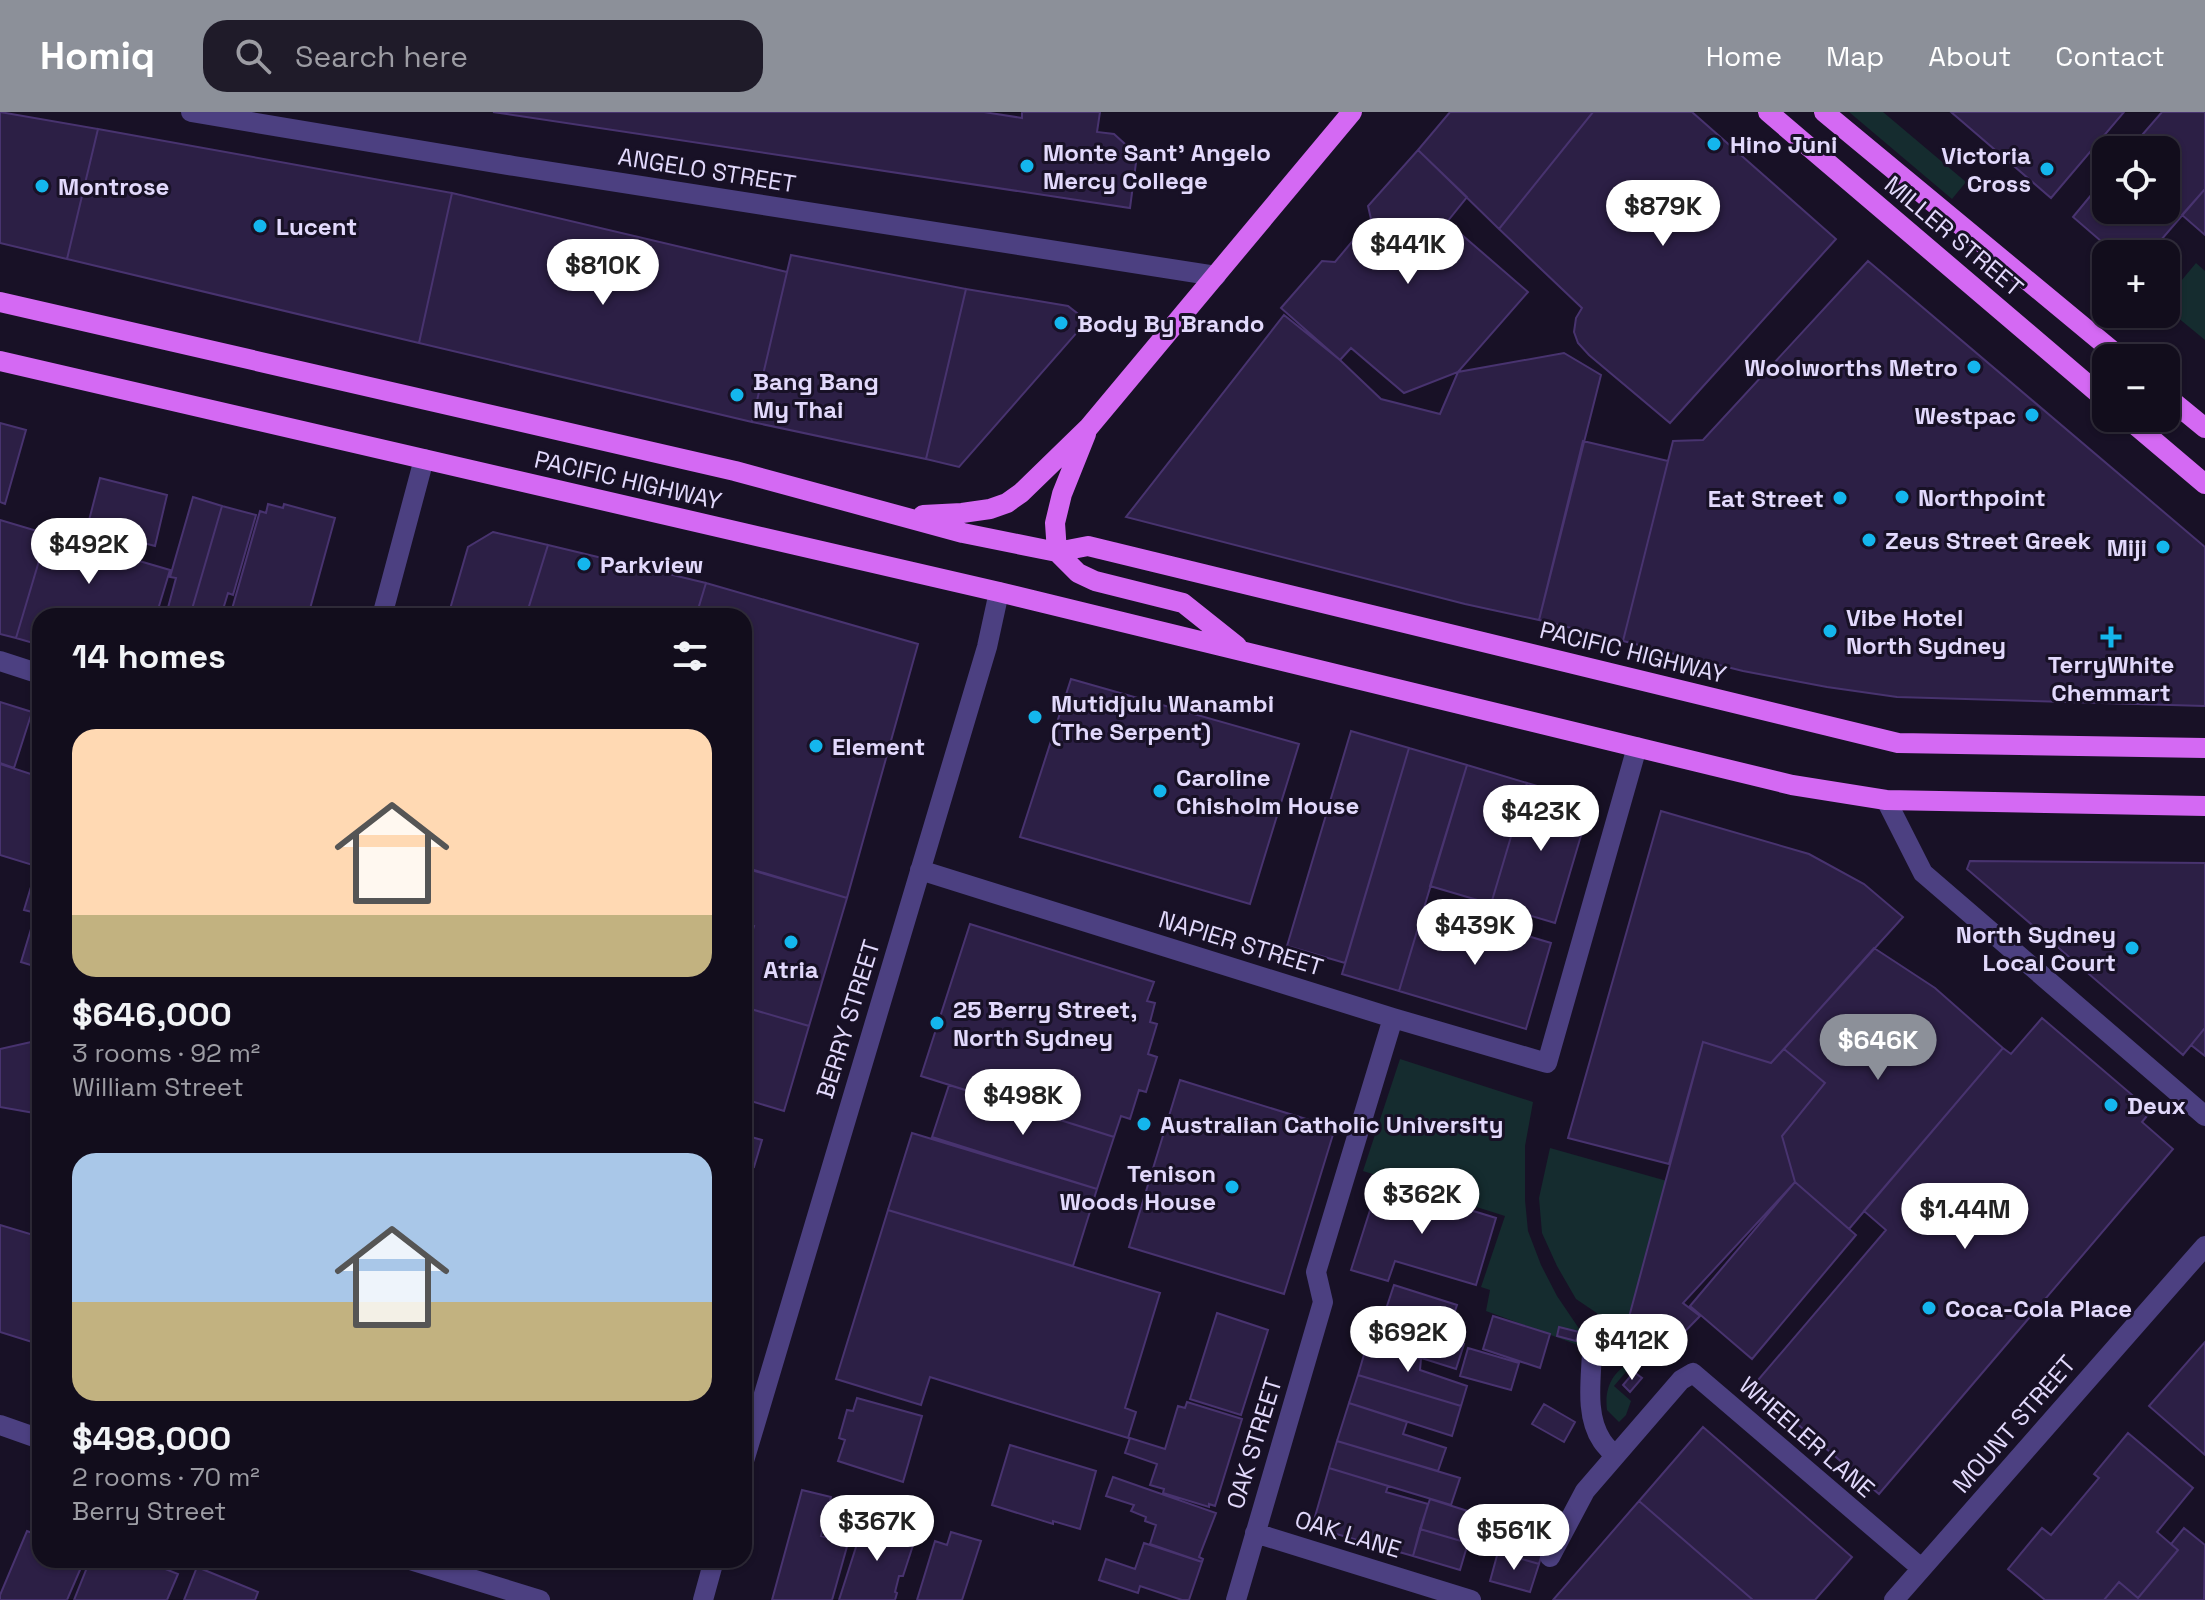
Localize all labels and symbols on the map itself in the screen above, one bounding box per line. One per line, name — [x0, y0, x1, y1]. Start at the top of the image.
place label: Hino Juni — [1730, 129, 1837, 160]
marker: Hino Juni — [1705, 135, 1723, 153]
place label: Monte Sant' Angelo Mercy College — [1043, 137, 1271, 196]
place label: Victoria Cross — [1941, 140, 2031, 199]
street label: ANGELO STREET — [616, 141, 798, 199]
marker: Monte Sant' Angelo Mercy College — [1018, 157, 1036, 175]
marker: Victoria Cross — [2038, 160, 2056, 178]
street label: MILLER STREET — [1878, 169, 2030, 303]
place label: Montrose — [58, 171, 169, 202]
marker: Montrose — [33, 177, 51, 195]
pin: $879K — [1607, 180, 1719, 248]
place label: Lucent — [276, 211, 357, 242]
marker: Lucent — [251, 217, 269, 235]
pin: $441K — [1352, 218, 1464, 286]
pin: $810K — [547, 239, 659, 307]
place label: Body By Brando — [1077, 308, 1264, 339]
marker: Body By Brando — [1052, 314, 1070, 332]
place label: Woolworths Metro — [1744, 352, 1958, 383]
marker: Woolworths Metro — [1965, 358, 1983, 376]
place label: Bang Bang My Thai — [753, 366, 879, 425]
marker: Bang Bang My Thai — [728, 386, 746, 404]
place label: Westpac — [1914, 400, 2016, 431]
marker: Westpac — [2023, 406, 2041, 424]
street label: PACIFIC HIGHWAY — [531, 443, 725, 517]
place label: Northpoint — [1918, 482, 2046, 513]
place label: Eat Street — [1708, 483, 1824, 514]
marker: Northpoint — [1893, 488, 1911, 506]
marker: Eat Street — [1831, 489, 1849, 507]
pin: $492K — [33, 518, 145, 586]
place label: Zeus Street Greek — [1885, 525, 2092, 556]
marker: Zeus Street Greek — [1860, 531, 1878, 549]
place label: Miji — [2107, 532, 2147, 563]
marker: Miji — [2154, 538, 2172, 556]
place label: Parkview — [600, 549, 703, 580]
marker: Parkview — [575, 555, 593, 573]
place label: Vibe Hotel North Sydney — [1846, 602, 2006, 661]
street label: PACIFIC HIGHWAY — [1537, 614, 1730, 690]
marker: Vibe Hotel North Sydney — [1821, 622, 1839, 640]
marker: TerryWhite Chemmart — [2102, 628, 2120, 646]
place label: TerryWhite Chemmart — [2048, 649, 2174, 708]
place label: Mutidjulu Wanambi (The Serpent) — [1051, 688, 1274, 747]
marker: Mutidjulu Wanambi (The Serpent) — [1026, 708, 1044, 726]
place label: Element — [832, 731, 925, 762]
marker: Element — [807, 737, 825, 755]
place label: Caroline Chisholm House — [1176, 762, 1359, 821]
marker: Caroline Chisholm House — [1151, 782, 1169, 800]
pin: $423K — [1485, 785, 1597, 853]
pin: $439K — [1419, 899, 1531, 967]
street label: NAPIER STREET — [1155, 903, 1327, 983]
place label: North Sydney Local Court — [1956, 919, 2116, 978]
marker: Atria — [782, 933, 800, 951]
street label: BERRY STREET — [809, 936, 887, 1102]
marker: North Sydney Local Court — [2123, 939, 2141, 957]
place label: Atria — [763, 954, 819, 985]
place label: 25 Berry Street, North Sydney — [953, 994, 1137, 1053]
marker: 25 Berry Street, North Sydney — [928, 1014, 946, 1032]
pin: $646K — [1822, 1014, 1934, 1082]
pin: $498K — [967, 1069, 1079, 1137]
place label: Deux — [2127, 1090, 2186, 1121]
marker: Deux — [2102, 1096, 2120, 1114]
place label: Australian Catholic University — [1160, 1109, 1504, 1140]
marker: Australian Catholic University — [1135, 1115, 1153, 1133]
place label: Tenison Woods House — [1060, 1158, 1216, 1217]
pin: $362K — [1366, 1168, 1478, 1236]
marker: Tenison Woods House — [1223, 1178, 1241, 1196]
pin: $1.44M — [1900, 1183, 2030, 1251]
place label: Coca-Cola Place — [1945, 1293, 2132, 1324]
marker: Coca-Cola Place — [1920, 1299, 1938, 1317]
pin: $692K — [1352, 1306, 1464, 1374]
pin: $412K — [1576, 1314, 1688, 1382]
street label: MOUNT STREET — [1946, 1349, 2082, 1499]
street label: WHEELER LANE — [1733, 1370, 1881, 1504]
street label: OAK STREET — [1219, 1373, 1289, 1513]
pin: $367K — [821, 1495, 933, 1563]
street label: OAK LANE — [1291, 1503, 1405, 1565]
pin: $561K — [1458, 1504, 1570, 1572]

